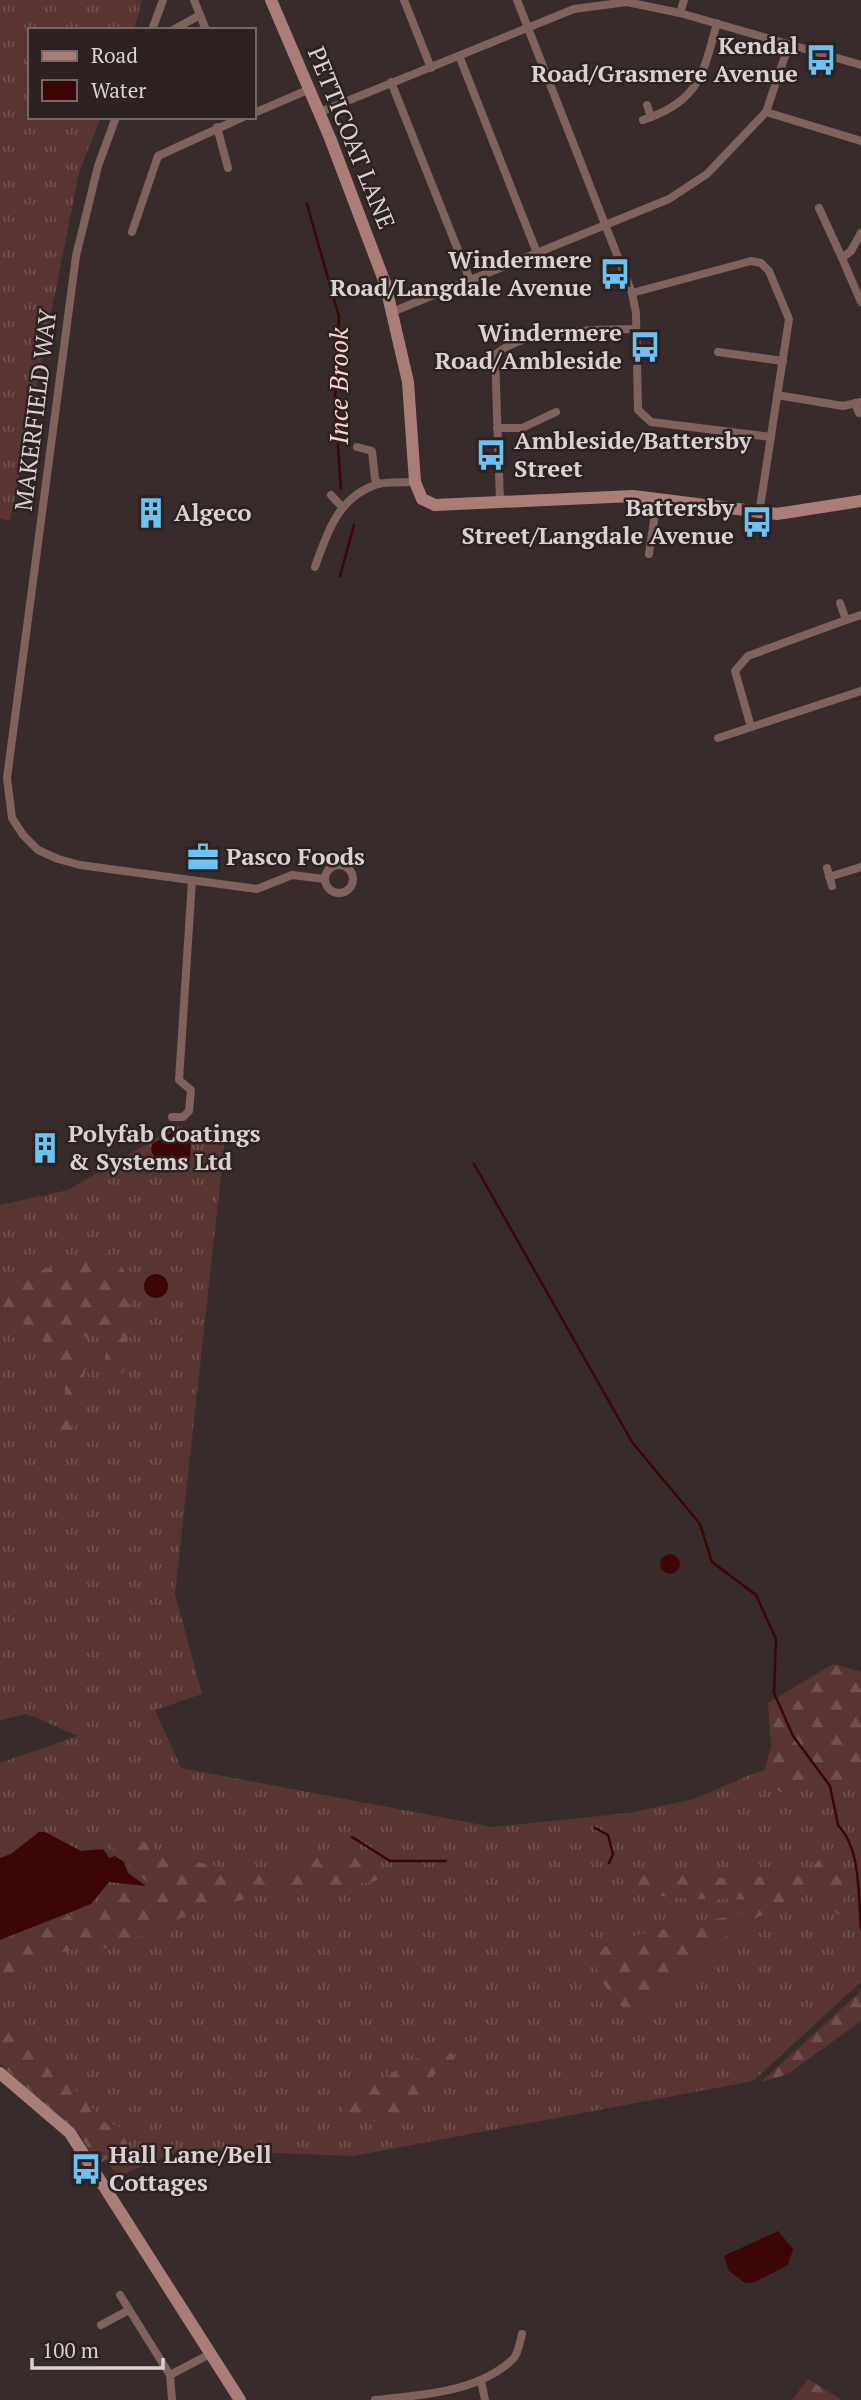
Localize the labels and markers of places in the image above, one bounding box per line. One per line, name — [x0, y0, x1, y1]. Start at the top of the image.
place label: Kendal Road/Grasmere Avenue — [531, 29, 798, 89]
bus stop icon: Kendal Road/Grasmere Avenue — [804, 43, 838, 77]
place label: Windermere Road/Langdale Avenue — [330, 243, 592, 303]
bus stop icon: Windermere Road/Langdale Avenue — [598, 257, 632, 291]
place label: Windermere Road/Ambleside — [435, 316, 622, 376]
bus stop icon: Windermere Road/Ambleside — [628, 330, 662, 364]
place label: Ambleside/Battersby Street — [514, 424, 753, 484]
bus stop icon: Ambleside/Battersby Street — [474, 438, 508, 472]
place label: Battersby Street/Langdale Avenue — [461, 491, 735, 551]
building icon: Algeco — [134, 496, 168, 530]
place label: Algeco — [174, 496, 251, 528]
bus stop icon: Battersby Street/Langdale Avenue — [740, 505, 774, 539]
office icon: Pasco Foods — [186, 840, 220, 874]
place label: Pasco Foods — [226, 840, 365, 872]
place label: Polyfab Coatings & Systems Ltd — [68, 1117, 261, 1177]
building icon: Polyfab Coatings & Systems Ltd — [28, 1131, 62, 1165]
place label: Hall Lane/Bell Cottages — [109, 2138, 272, 2198]
bus stop icon: Hall Lane/Bell Cottages — [69, 2152, 103, 2186]

